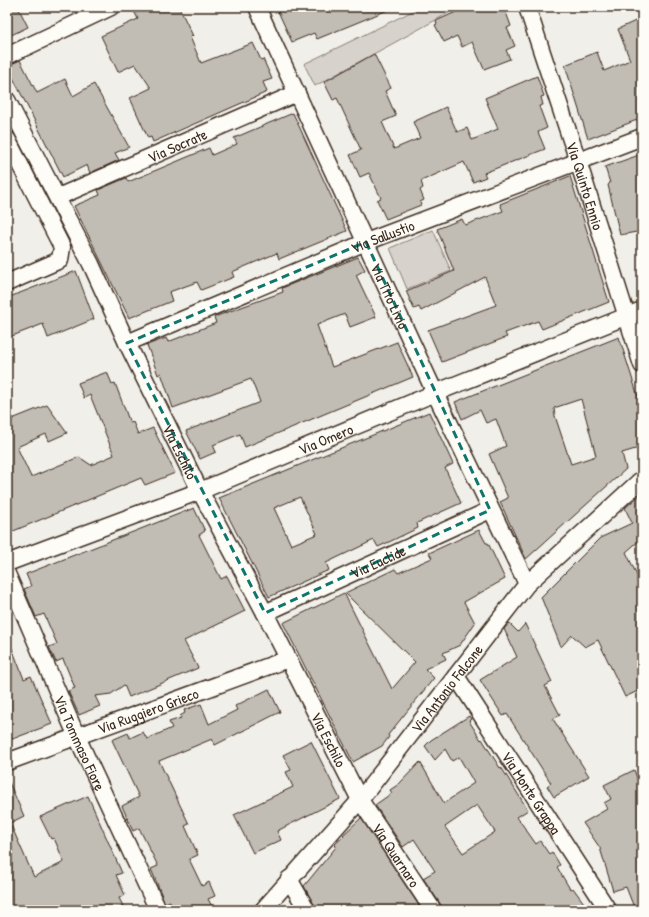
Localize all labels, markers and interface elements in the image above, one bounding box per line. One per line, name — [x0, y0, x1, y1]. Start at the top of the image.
street label: Via Socrate — [144, 123, 210, 167]
street label: Via Quinto Ennio — [562, 139, 609, 232]
street label: Via Sallustio — [347, 214, 417, 258]
street label: Via Tito Livio — [366, 259, 414, 332]
street label: Via Omero — [295, 418, 356, 459]
street label: Via Eschilo — [158, 420, 203, 483]
street label: Via Euclide — [347, 540, 409, 583]
street label: Via Antonio Falcone — [406, 640, 487, 737]
street label: Via Ruggiero Grieco — [94, 682, 201, 739]
street label: Via Tommaso Fiore — [50, 692, 111, 794]
street label: Via Eschilo — [306, 708, 352, 770]
street label: Via Monte Grappa — [497, 747, 566, 838]
street label: Via Quarnaro — [367, 819, 425, 891]

